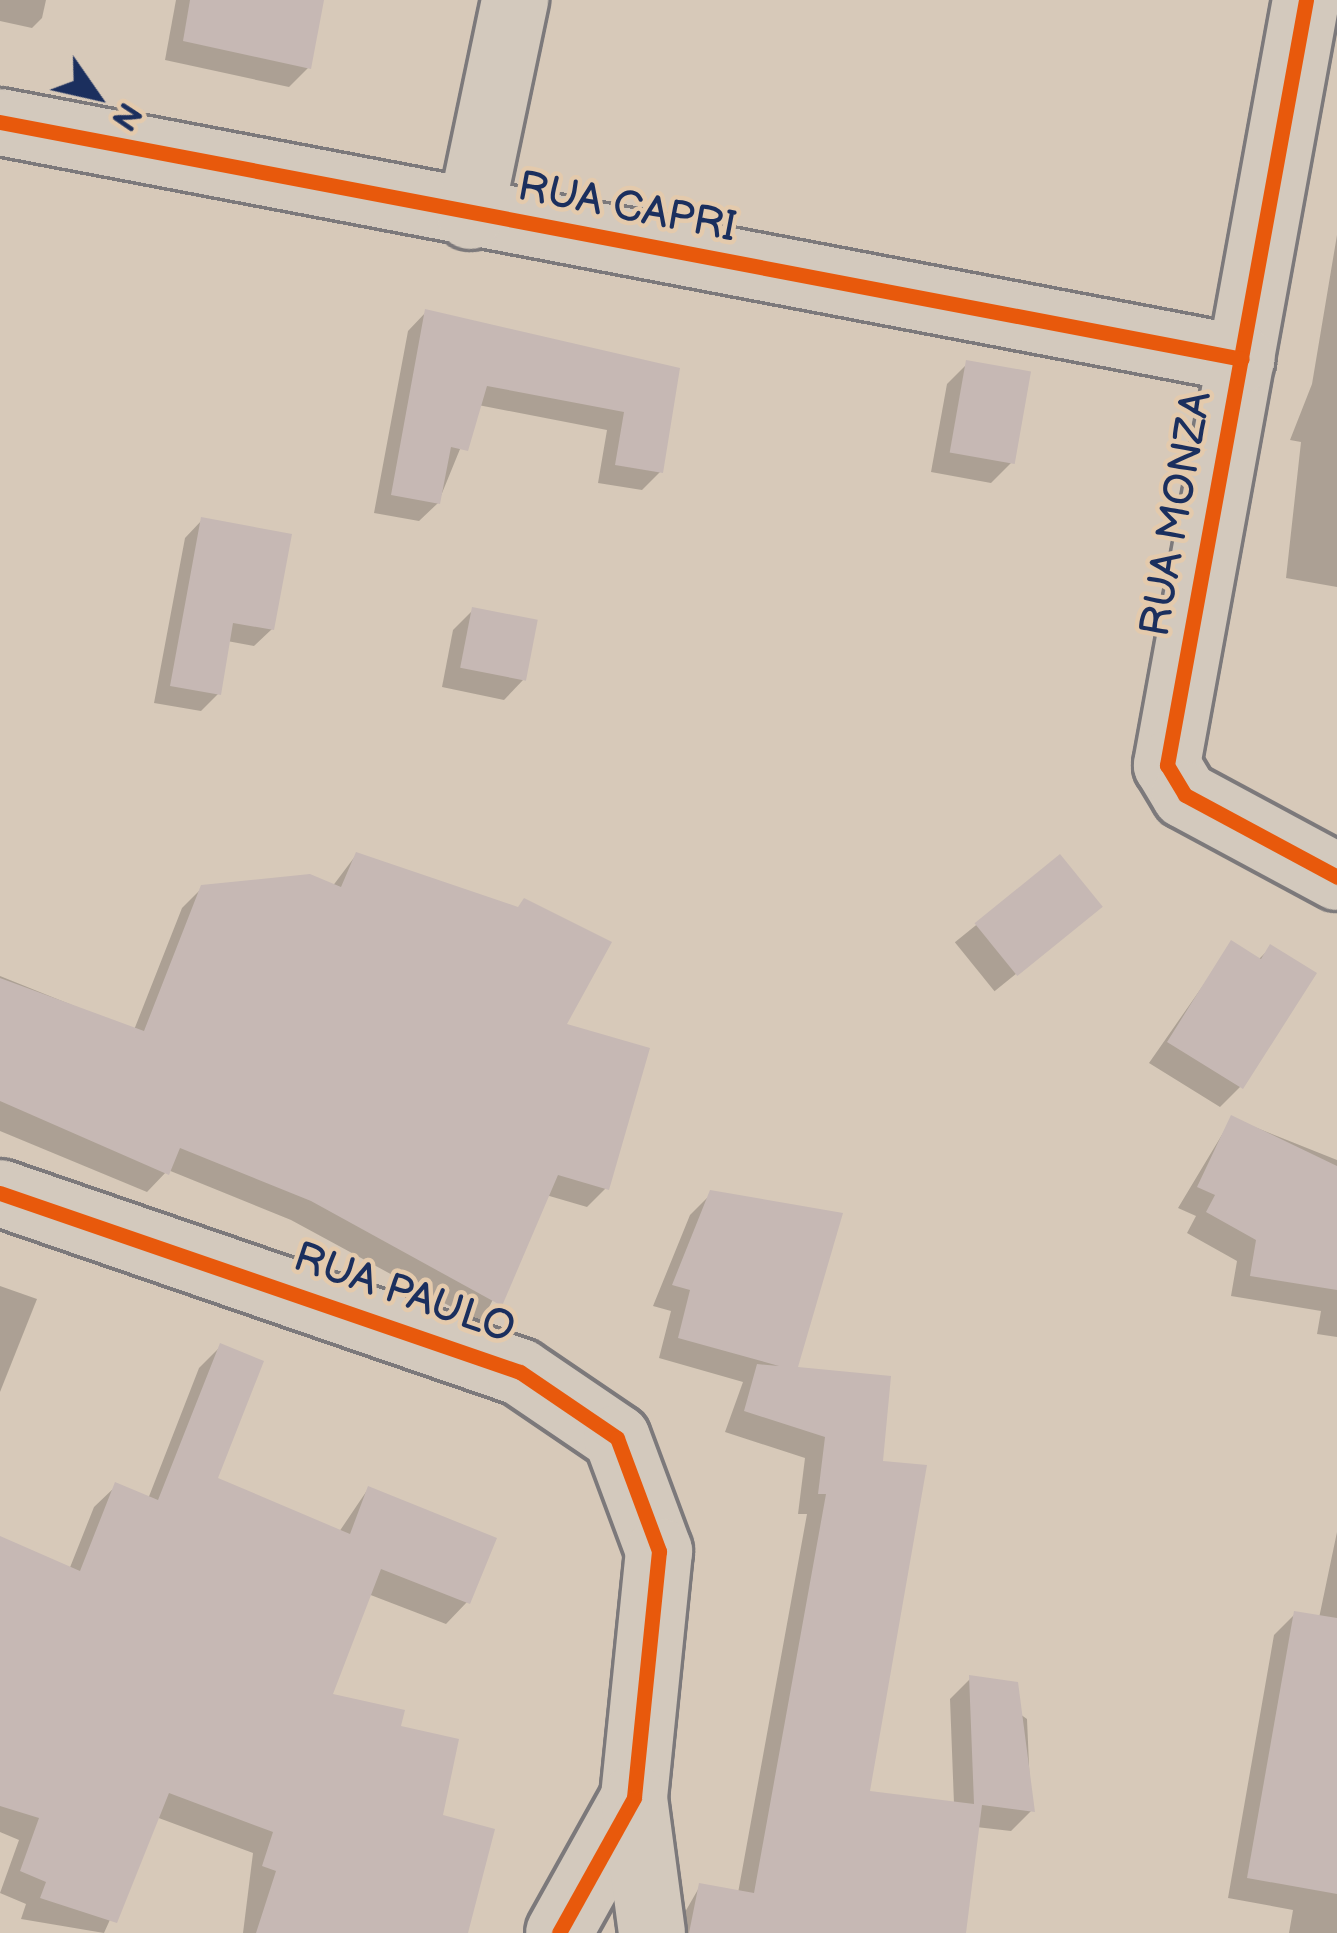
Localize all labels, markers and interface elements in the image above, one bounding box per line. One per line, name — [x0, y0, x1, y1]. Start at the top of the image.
north arrow — [36, 36, 156, 156]
text: N — [102, 95, 149, 138]
street label: RUA CAPRI — [514, 162, 740, 254]
street label: RUA MONZA — [1131, 388, 1223, 640]
street label: RUA PAULO — [287, 1233, 521, 1355]

